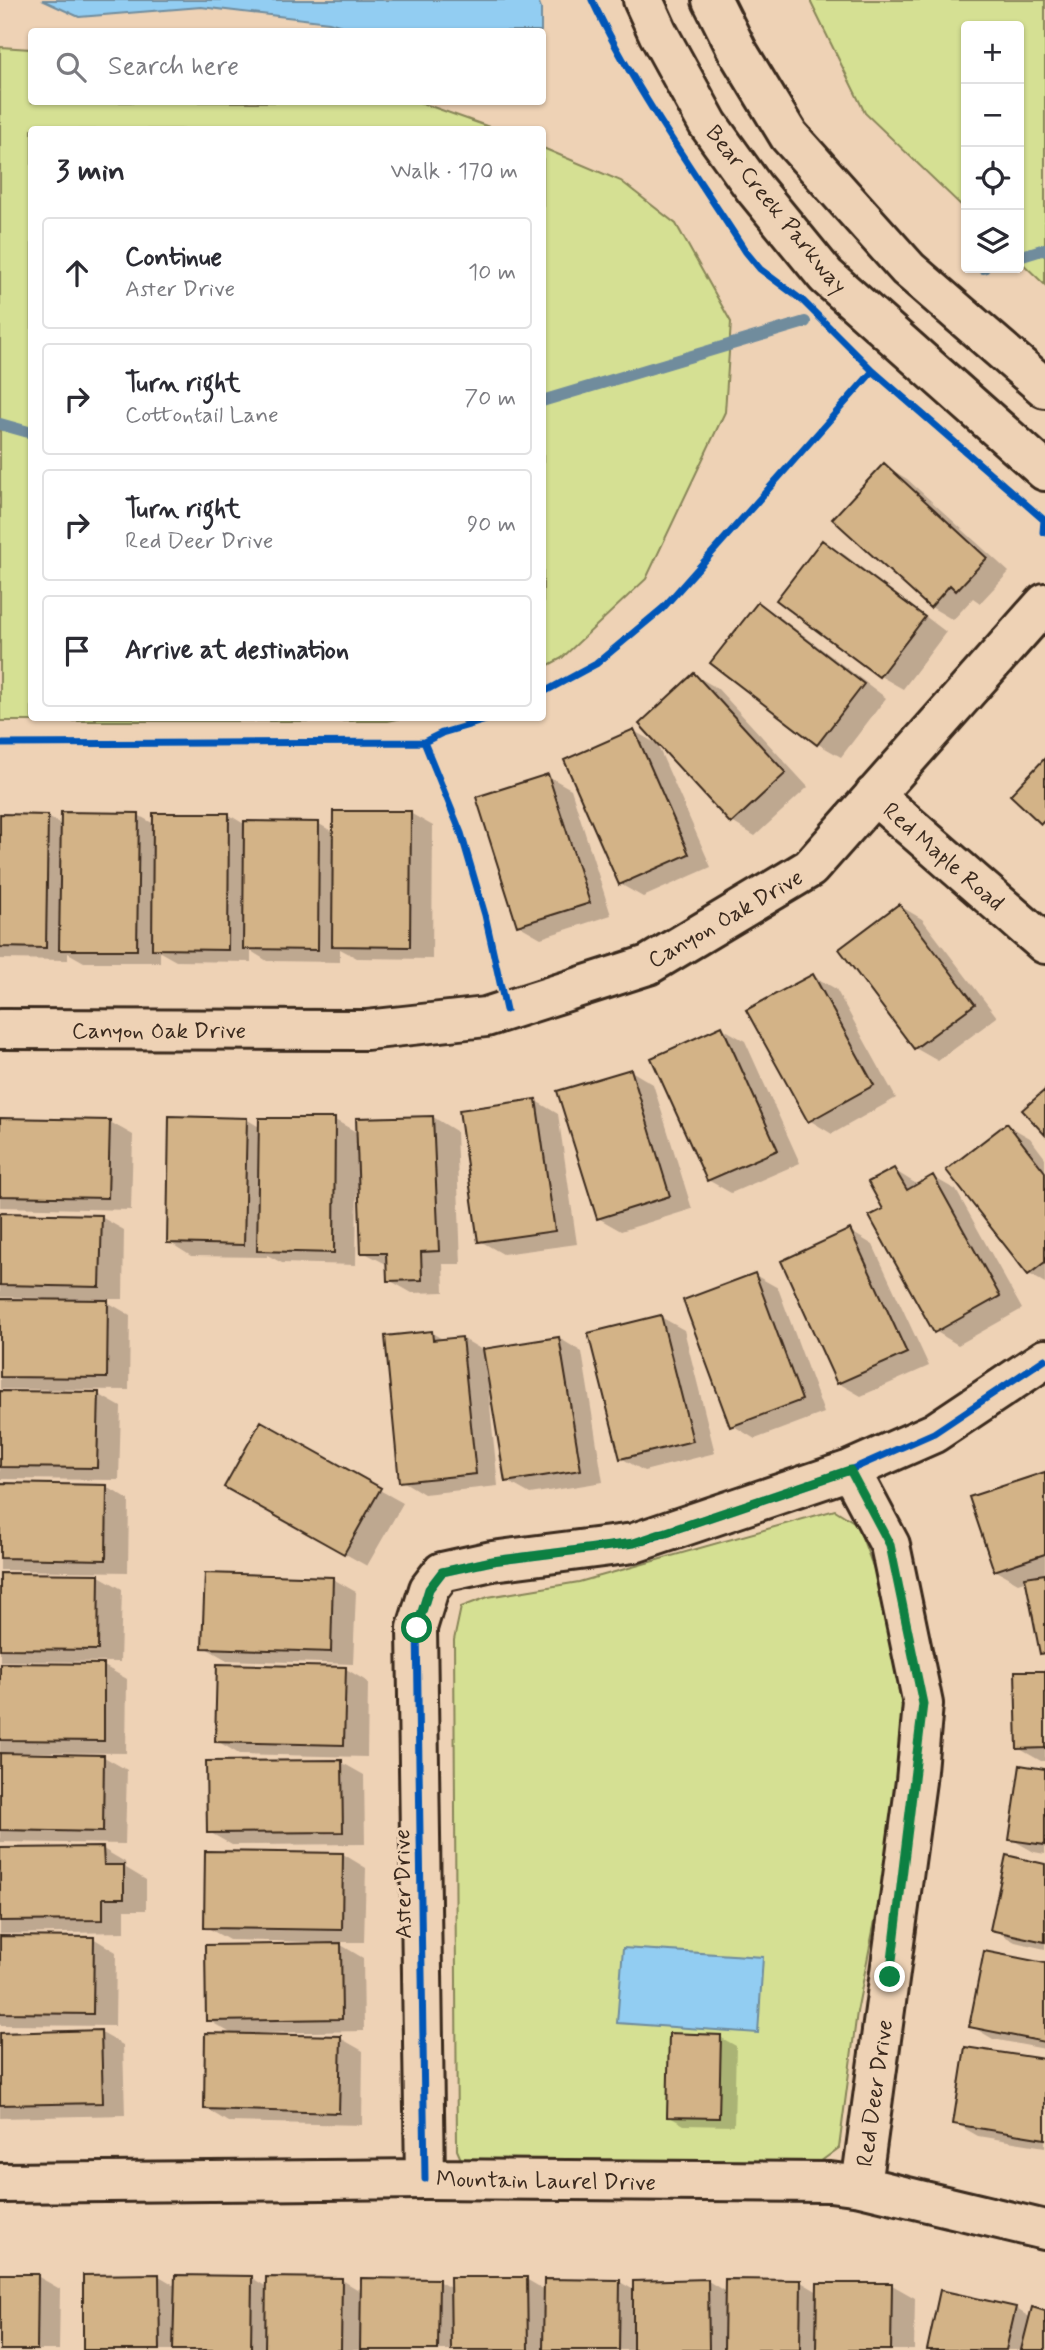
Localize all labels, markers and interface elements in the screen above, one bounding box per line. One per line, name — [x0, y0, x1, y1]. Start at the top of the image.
map controls — [961, 21, 1024, 273]
button: + — [961, 21, 1024, 84]
search box — [28, 28, 546, 105]
icon: search — [52, 48, 90, 86]
text: Search here — [108, 50, 239, 84]
button: − — [961, 84, 1024, 147]
street label: Bear Creek Parkway — [698, 120, 853, 301]
button: locate — [961, 147, 1024, 210]
text: 3 min — [56, 152, 125, 191]
text: Walk · 170 m — [390, 157, 518, 187]
button: layers — [961, 210, 1024, 273]
text: Continue — [125, 241, 222, 275]
icon: ahead — [58, 254, 96, 292]
text: 10 m — [468, 258, 516, 288]
text: Aster Drive — [125, 275, 235, 305]
text: Turn right — [125, 367, 241, 401]
icon: right — [58, 380, 96, 418]
text: 70 m — [464, 384, 516, 414]
text: Cottontail Lane — [125, 401, 279, 431]
text: Turn right — [125, 493, 241, 527]
icon: right — [58, 506, 96, 544]
text: 90 m — [467, 510, 516, 540]
text: Red Deer Drive — [125, 527, 273, 557]
icon: arrive — [58, 632, 96, 670]
text: Arrive at destination — [125, 634, 349, 668]
street label: Red Maple Road — [876, 796, 1010, 919]
street label: Canyon Oak Drive — [643, 863, 809, 976]
street label: Canyon Oak Drive — [72, 1017, 246, 1047]
route start — [401, 1612, 432, 1643]
street label: Aster Drive — [388, 1829, 420, 1939]
route end — [874, 1961, 905, 1992]
street label: Red Deer Drive — [851, 2018, 901, 2169]
street label: Mountain Laurel Drive — [436, 2165, 656, 2199]

